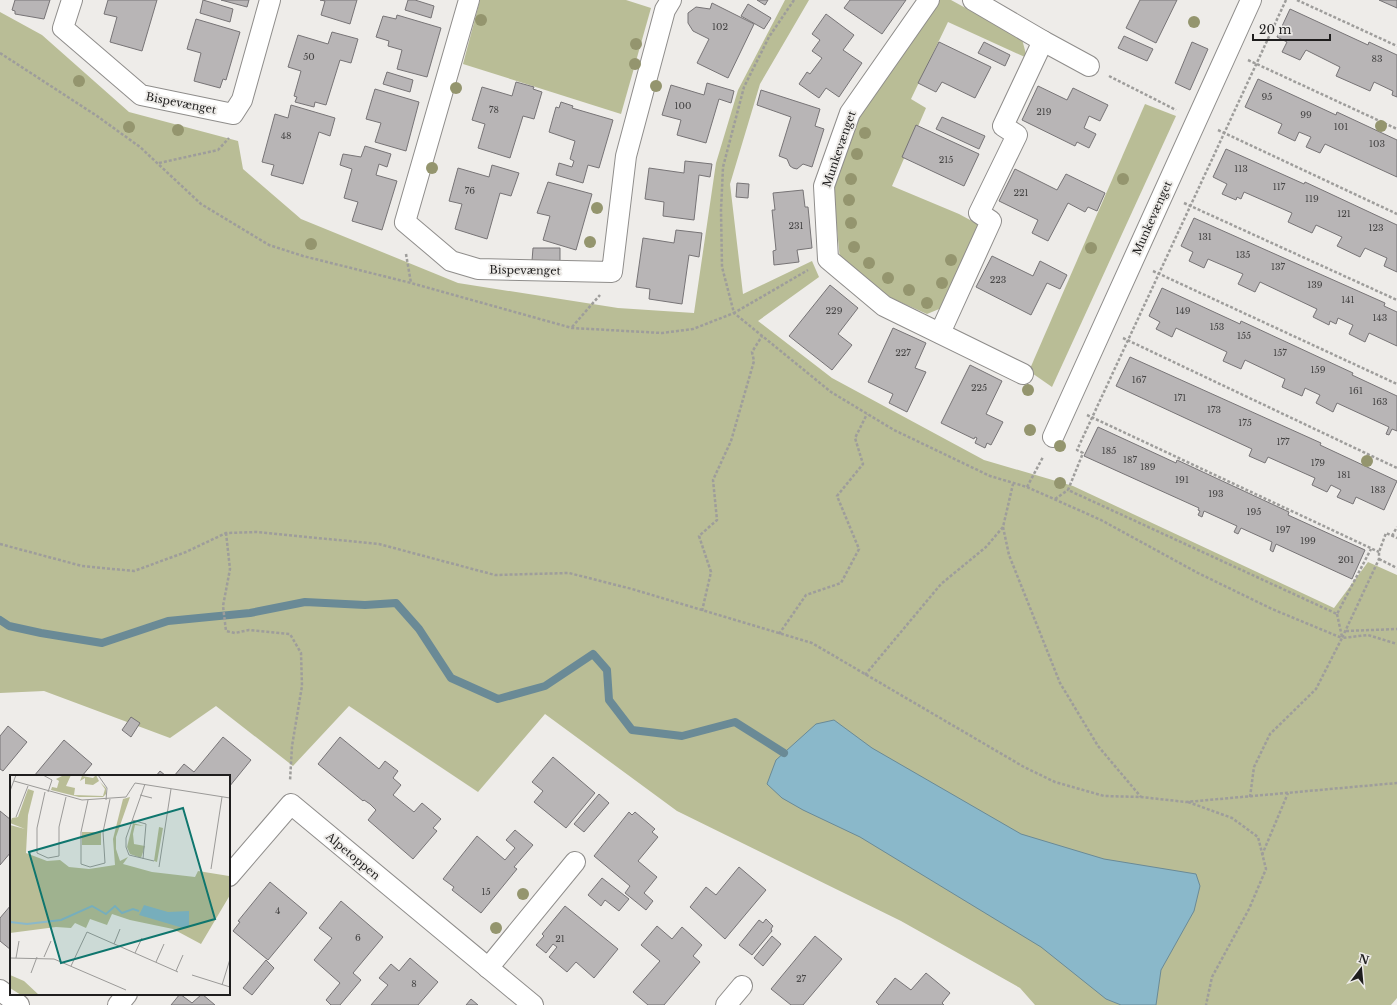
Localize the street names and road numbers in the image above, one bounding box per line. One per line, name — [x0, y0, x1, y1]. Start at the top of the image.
street label: Bispevænget — [145, 89, 218, 117]
street label: Munkevænget — [819, 108, 859, 189]
street label: Munkevænget — [1129, 178, 1175, 257]
street label: Bispevænget — [489, 262, 562, 278]
street label: Alpetoppen — [322, 829, 383, 883]

